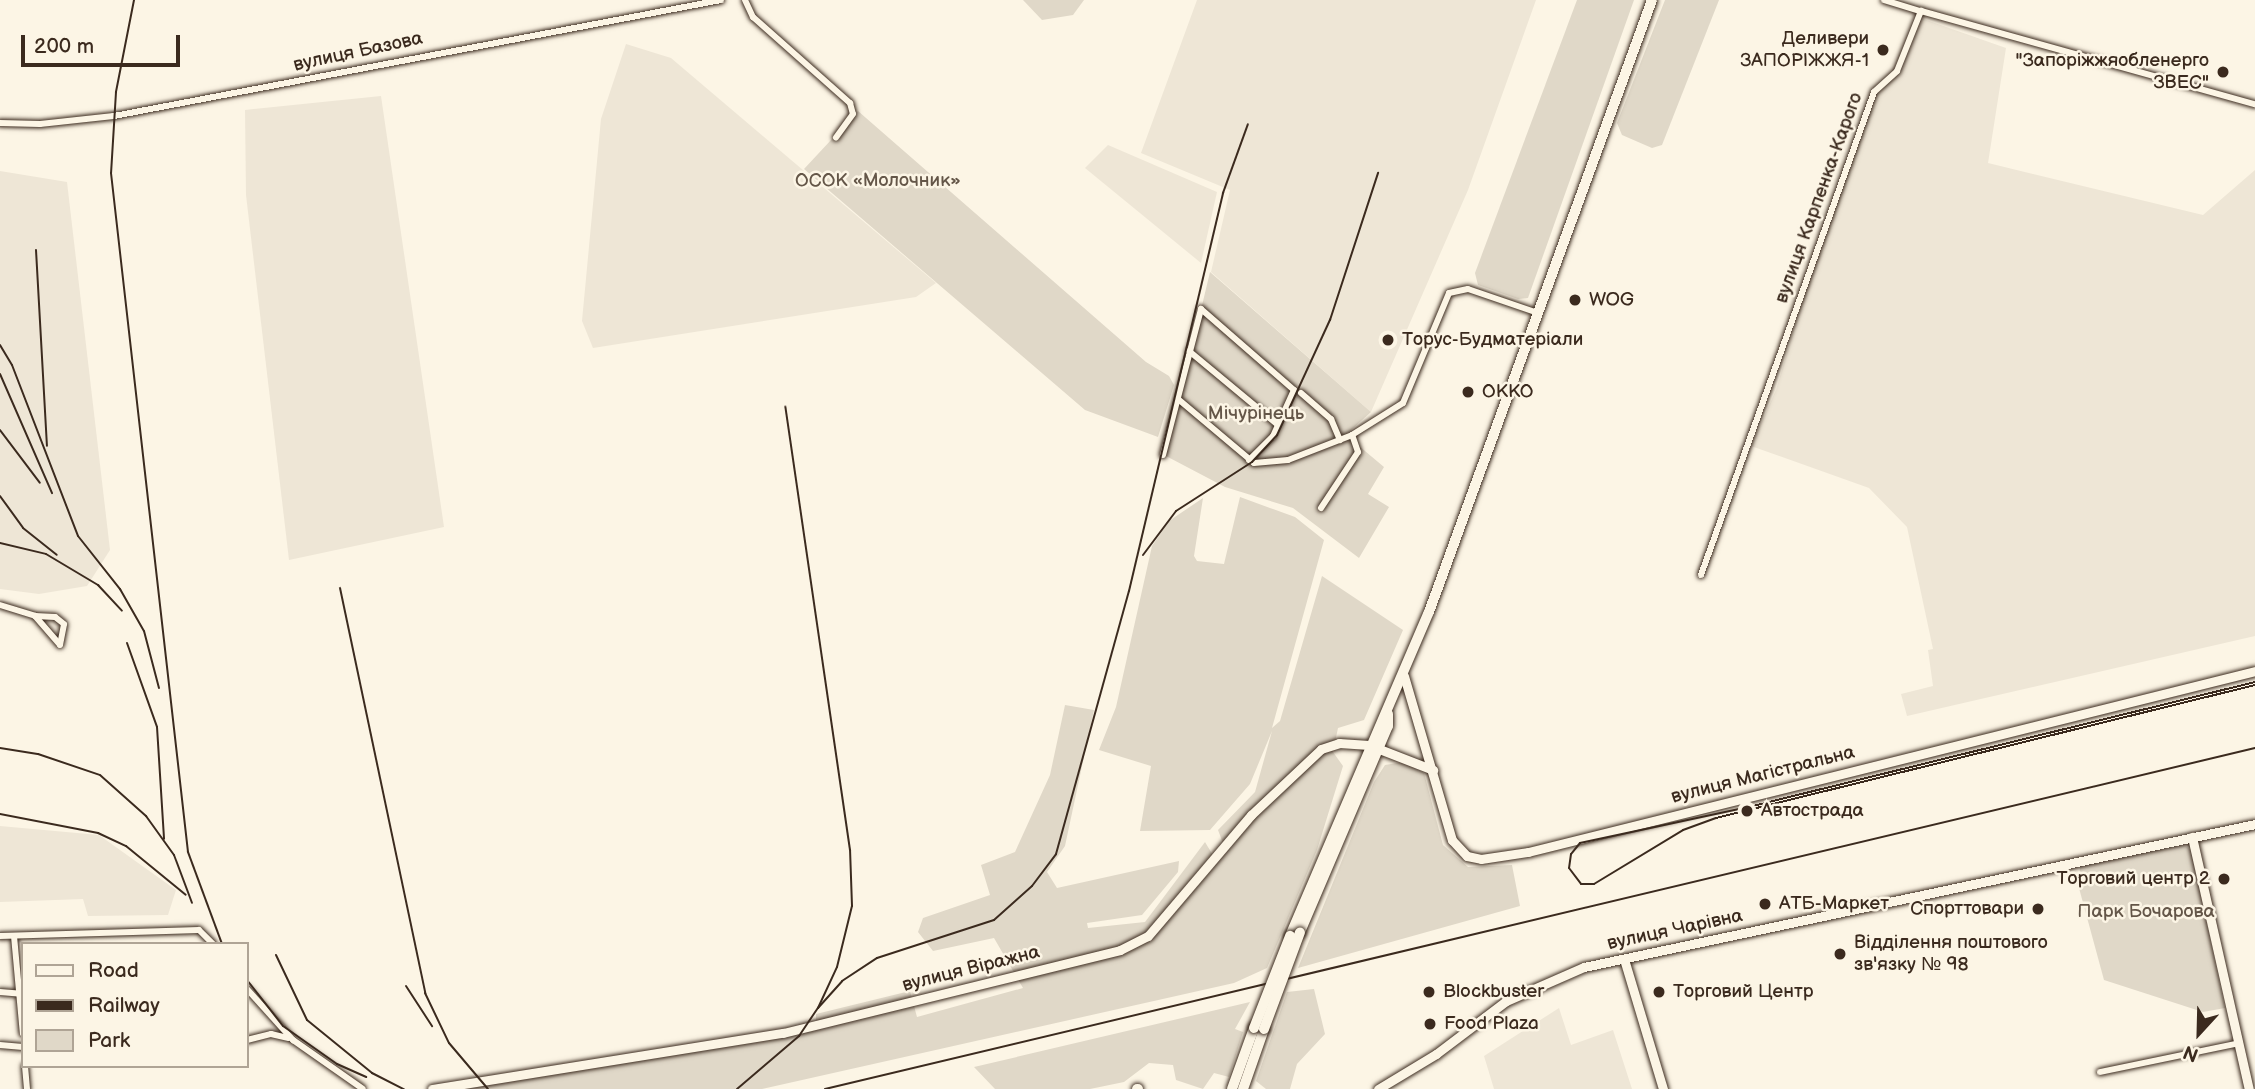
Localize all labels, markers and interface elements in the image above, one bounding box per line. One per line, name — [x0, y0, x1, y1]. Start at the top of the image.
scale bar — [24, 21, 184, 65]
street label: вулиця Базова — [291, 27, 425, 77]
place label: Деливери ЗАПОРІЖЖЯ-1 — [1740, 28, 1869, 72]
text: 200 m — [34, 34, 94, 59]
marker: Деливери ЗАПОРІЖЖЯ-1 — [1875, 42, 1891, 58]
place label: "Запоріжжяобленерго ЗВЕС" — [2016, 50, 2209, 94]
marker: "Запоріжжяобленерго ЗВЕС" — [2215, 64, 2231, 80]
street label: вулиця Карпенка-Карого — [1770, 90, 1868, 306]
park label: ОСОК «Молочник» — [795, 170, 961, 192]
place label: WOG — [1589, 289, 1634, 311]
marker: WOG — [1567, 292, 1583, 308]
place label: Торус-Будматеріали — [1402, 329, 1583, 351]
marker: Торус-Будматеріали — [1380, 332, 1396, 348]
place label: ОККО — [1482, 381, 1533, 403]
marker: ОККО — [1460, 384, 1476, 400]
park label: Мічурінець — [1208, 403, 1304, 425]
street label: вулиця Магістральна — [1669, 741, 1857, 809]
place label: Автострада — [1761, 800, 1864, 822]
marker: Автострада — [1739, 803, 1755, 819]
place label: Торговий центр 2 — [2057, 868, 2210, 890]
marker: Торговий центр 2 — [2216, 871, 2232, 887]
place label: АТБ-Маркет — [1779, 893, 1889, 915]
marker: АТБ-Маркет — [1757, 896, 1773, 912]
place label: Спорттовари — [1910, 898, 2024, 920]
marker: Спорттовари — [2030, 901, 2046, 917]
park label: Парк Бочарова — [2077, 901, 2215, 923]
street label: вулиця Чарівна — [1605, 904, 1745, 956]
place label: Відділення поштового зв'язку № 98 — [1854, 932, 2048, 976]
street label: вулиця Віражна — [900, 941, 1042, 997]
legend — [21, 942, 248, 1068]
marker: Відділення поштового зв'язку № 98 — [1832, 946, 1848, 962]
text: Road — [88, 958, 139, 983]
place label: Blockbuster — [1443, 981, 1544, 1003]
place label: Торговий Центр — [1673, 981, 1814, 1003]
marker: Blockbuster — [1421, 984, 1437, 1000]
marker: Торговий Центр — [1651, 984, 1667, 1000]
text: Railway — [88, 993, 160, 1018]
north arrow — [2164, 998, 2234, 1068]
place label: Food Plaza — [1444, 1013, 1539, 1035]
marker: Food Plaza — [1422, 1016, 1438, 1032]
text: Park — [88, 1028, 130, 1053]
text: N — [2180, 1040, 2202, 1066]

